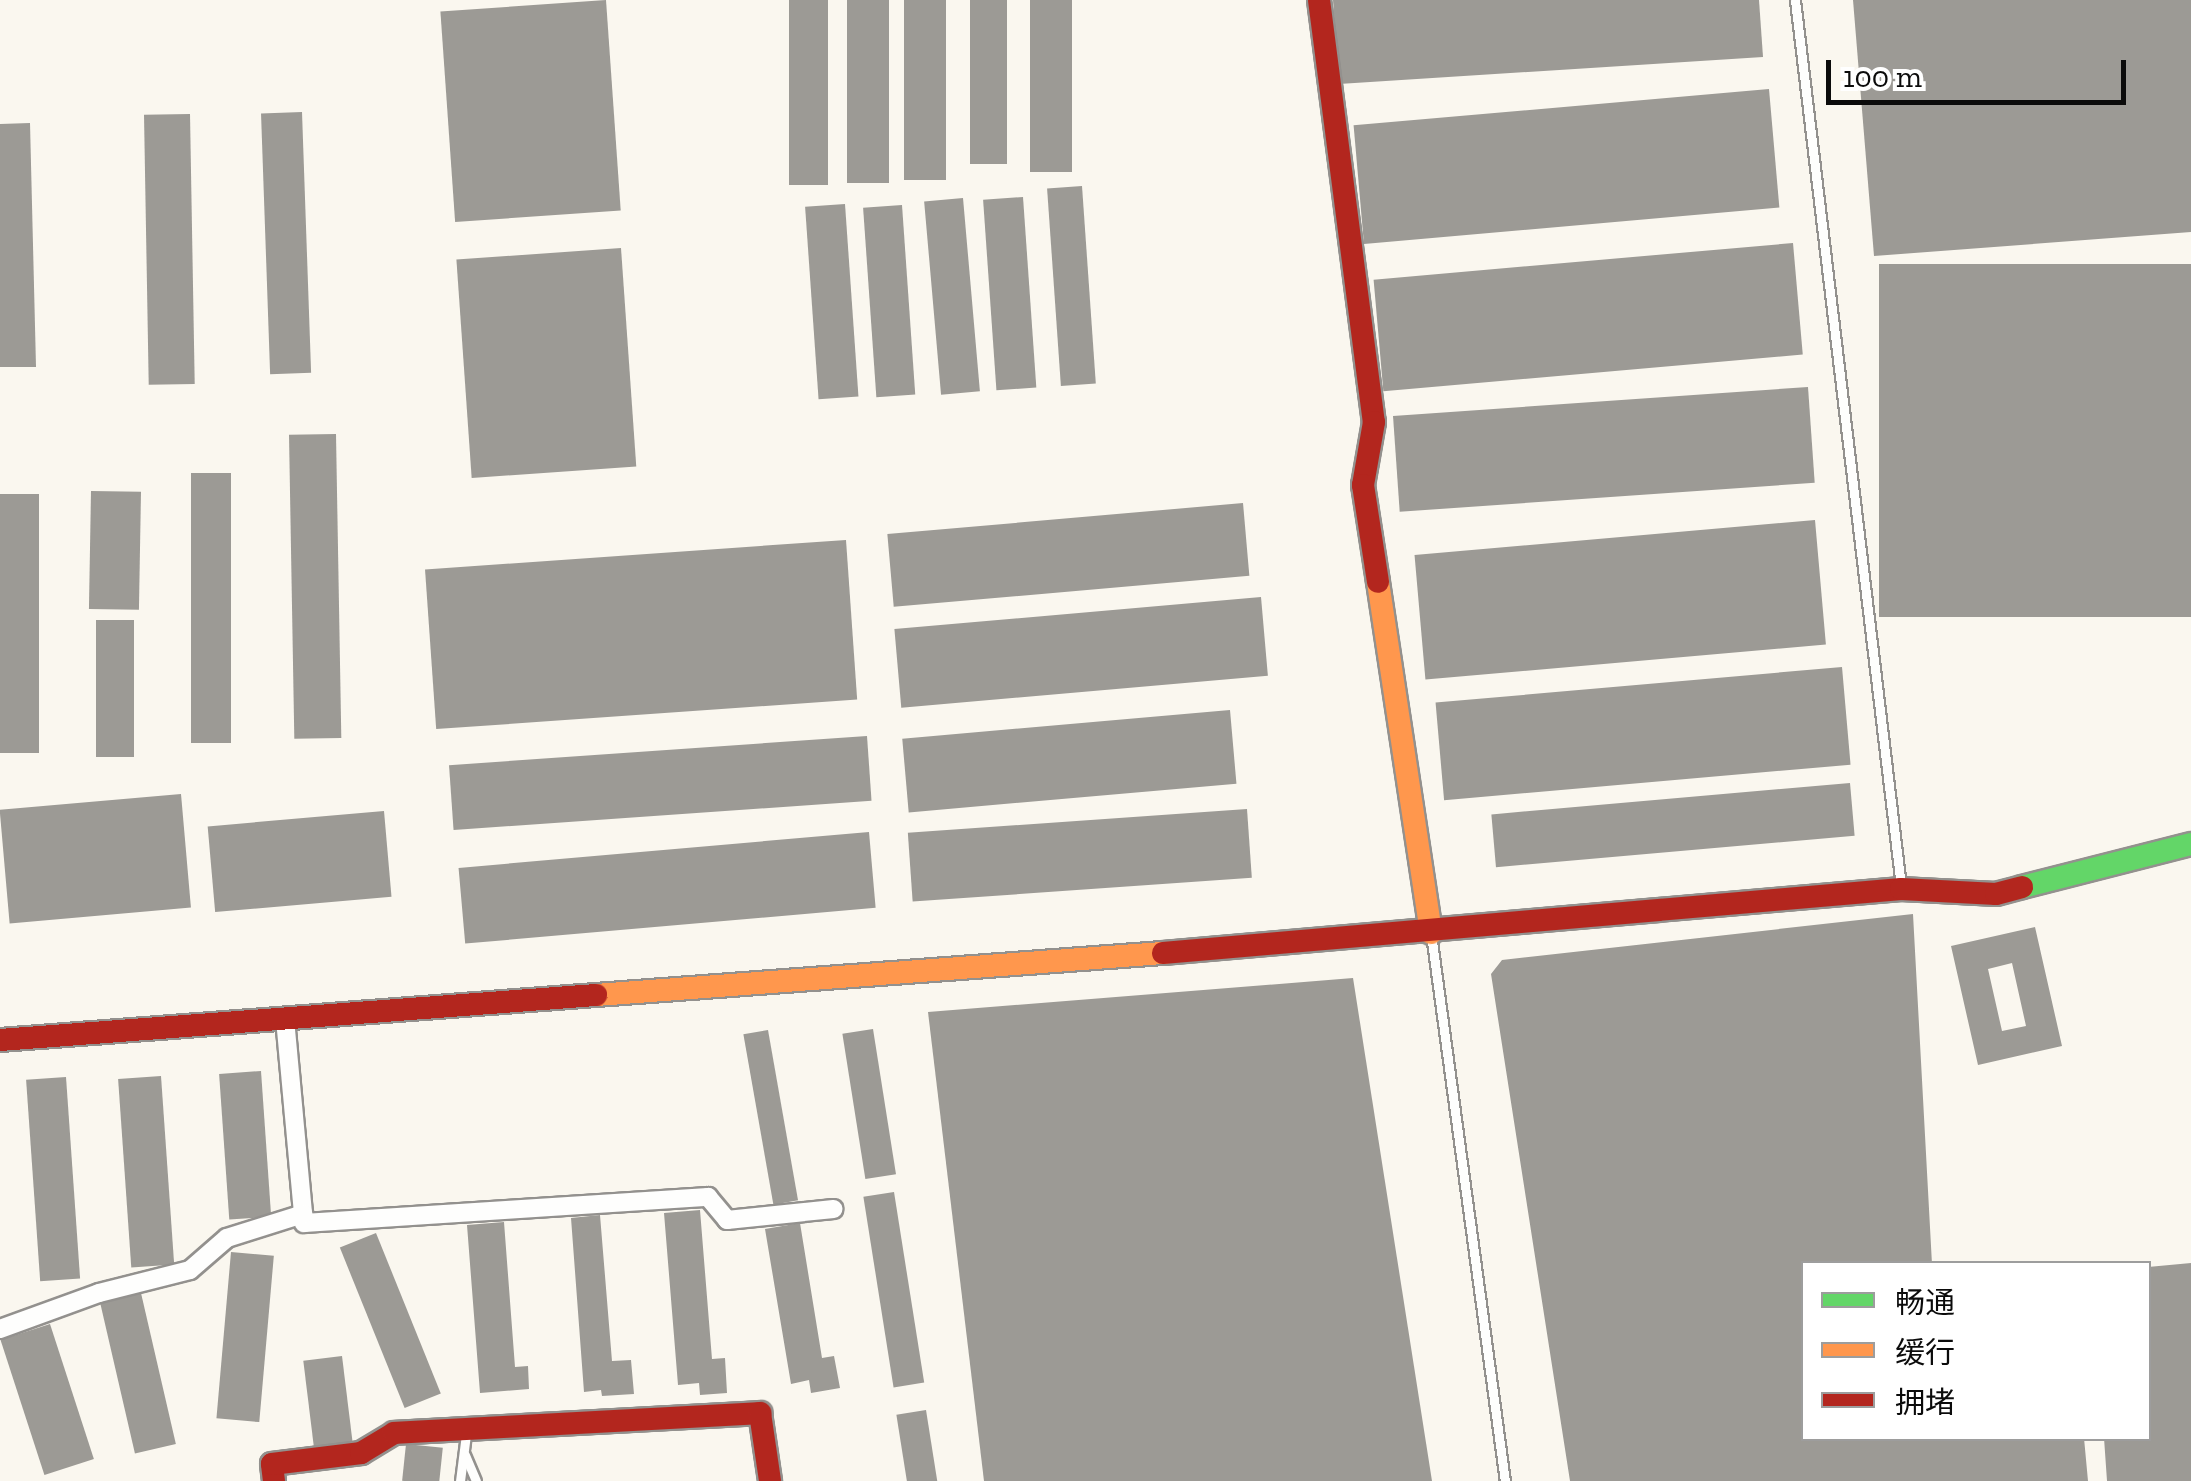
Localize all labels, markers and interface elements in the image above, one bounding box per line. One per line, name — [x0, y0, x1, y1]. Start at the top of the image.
scale bar — [1831, 40, 2131, 102]
text: 100 m — [1843, 59, 1922, 95]
legend — [1801, 1261, 2151, 1441]
text: 畅通 — [1895, 1285, 1955, 1321]
text: 缓行 — [1895, 1335, 1955, 1371]
text: 拥堵 — [1895, 1385, 1955, 1421]

